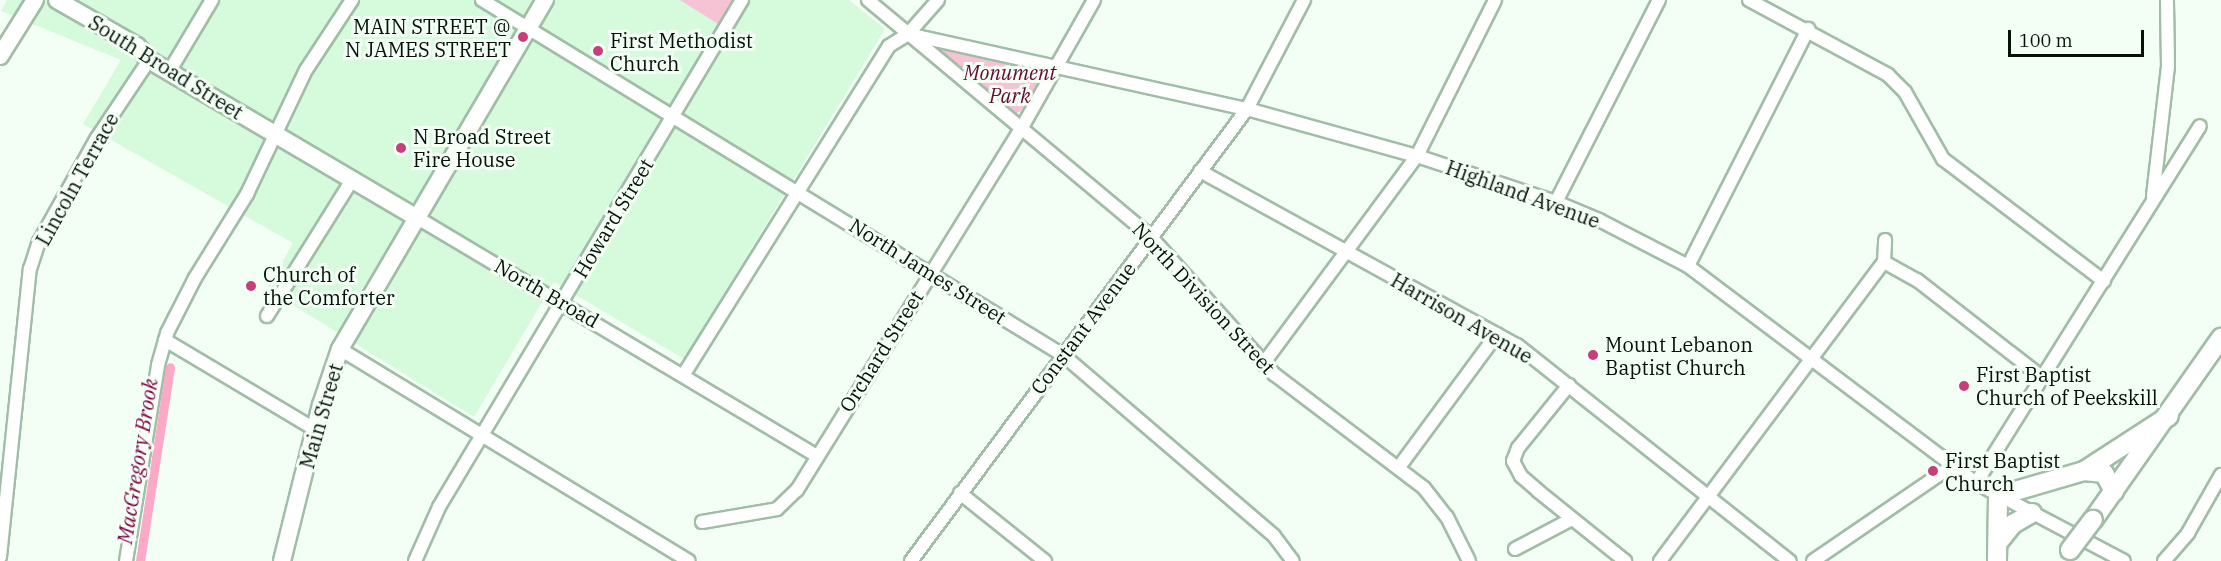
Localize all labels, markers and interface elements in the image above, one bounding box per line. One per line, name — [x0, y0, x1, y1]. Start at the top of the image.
street label: South Broad Street — [84, 10, 248, 124]
place label: MAIN STREET @ N JAMES STREET — [345, 14, 511, 61]
scale bar — [2011, 18, 2148, 56]
place label: First Methodist Church — [610, 28, 753, 75]
text: 100 m — [2019, 29, 2073, 52]
marker: MAIN STREET @ N JAMES STREET — [516, 30, 530, 44]
marker: First Methodist Church — [591, 44, 605, 58]
park label: Monument Park — [964, 61, 1056, 108]
street label: Lincoln Terrace — [31, 108, 123, 250]
place label: N Broad Street Fire House — [413, 124, 551, 171]
marker: N Broad Street Fire House — [394, 141, 408, 155]
street label: Howard Street — [568, 154, 658, 282]
street label: Highland Avenue — [1443, 155, 1603, 233]
street label: North James Street — [845, 213, 1011, 329]
street label: North Division Street — [1128, 217, 1280, 379]
street label: North Broad — [490, 253, 604, 333]
street label: Constant Avenue — [1026, 257, 1140, 399]
place label: Church of the Comforter — [263, 262, 395, 309]
street label: Harrison Avenue — [1387, 268, 1537, 368]
marker: Church of the Comforter — [244, 279, 258, 293]
street label: Orchard Street — [834, 286, 928, 416]
place label: Mount Lebanon Baptist Church — [1605, 332, 1753, 379]
marker: Mount Lebanon Baptist Church — [1586, 348, 1600, 362]
street label: Main Street — [295, 361, 347, 471]
place label: First Baptist Church of Peekskill — [1976, 362, 2158, 409]
water label: MacGregory Brook — [111, 376, 163, 546]
marker: First Baptist Church of Peekskill — [1957, 379, 1971, 393]
place label: First Baptist Church — [1945, 448, 2060, 495]
marker: First Baptist Church — [1926, 464, 1940, 478]

